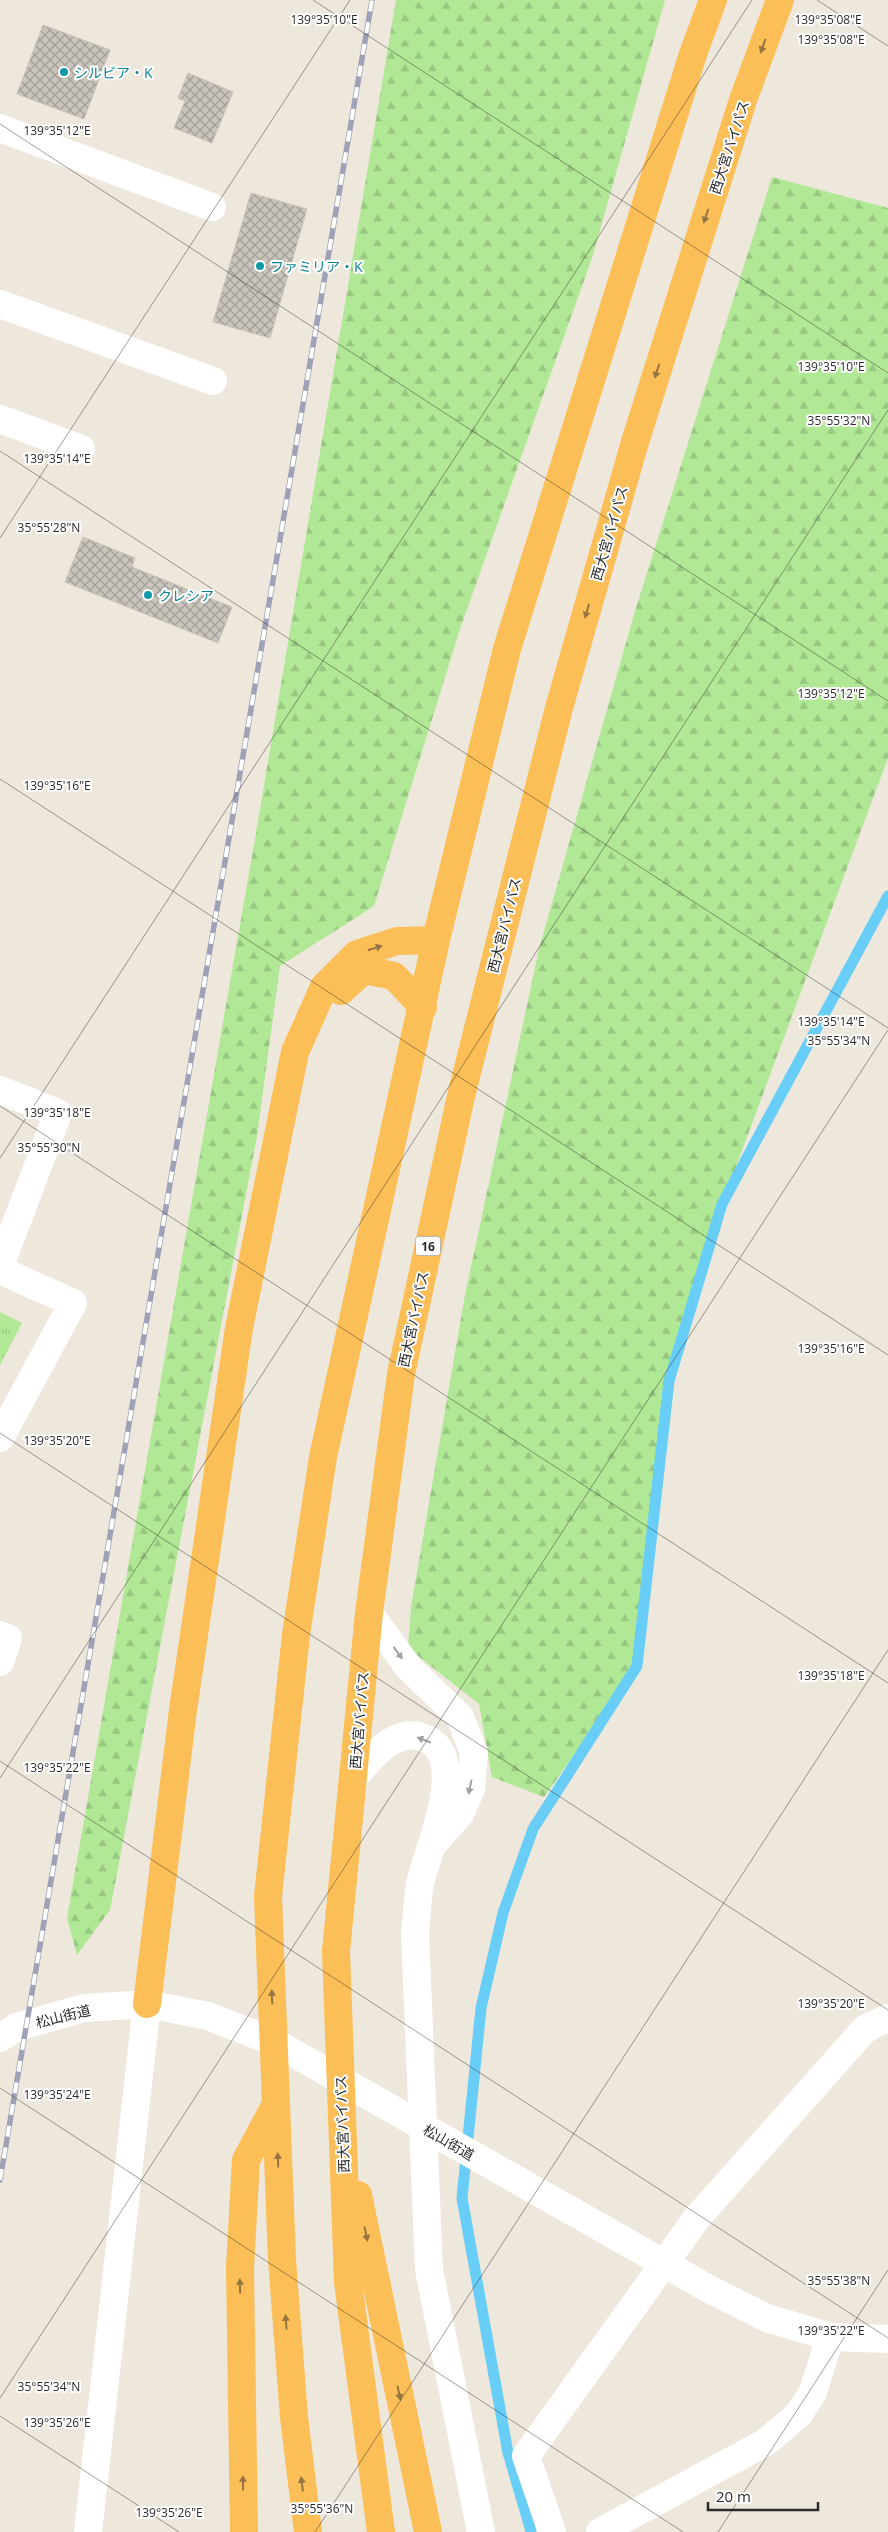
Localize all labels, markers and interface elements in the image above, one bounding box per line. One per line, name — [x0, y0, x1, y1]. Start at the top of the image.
text: 139°35'10"E — [290, 11, 358, 28]
text: 139°35'08"E — [794, 11, 862, 28]
text: 139°35'08"E — [797, 31, 865, 48]
one-way arrow — [759, 39, 767, 53]
place label: シルビア・K — [74, 63, 153, 82]
marker: シルビア・K — [58, 66, 70, 78]
street label: 西大宮バイパス — [705, 98, 753, 196]
text: 139°35'12"E — [23, 122, 91, 139]
one-way arrow — [702, 209, 710, 224]
place label: ファミリア・K — [270, 257, 363, 276]
marker: ファミリア・K — [254, 260, 266, 272]
text: 139°35'10"E — [797, 358, 865, 375]
one-way arrow — [653, 364, 661, 379]
text: 35°55'32"N — [808, 412, 870, 429]
text: 139°35'14"E — [23, 450, 91, 467]
street label: 西大宮バイパス — [586, 483, 632, 583]
text: 35°55'28"N — [18, 519, 80, 536]
place label: クレシア — [158, 586, 214, 605]
marker: クレシア — [142, 589, 154, 601]
one-way arrow — [582, 604, 590, 619]
text: 139°35'12"E — [797, 685, 865, 702]
text: 139°35'16"E — [23, 777, 91, 794]
street label: 西大宮バイパス — [483, 875, 525, 975]
one-way arrow — [367, 944, 382, 952]
text: 139°35'14"E — [797, 1013, 865, 1030]
text: 35°55'34"N — [808, 1032, 870, 1049]
text: 139°35'18"E — [23, 1104, 91, 1121]
text: 35°55'30"N — [18, 1139, 80, 1156]
road number: 16 — [416, 1236, 440, 1256]
street label: 西大宮バイパス — [394, 1269, 432, 1369]
text: 139°35'16"E — [797, 1340, 865, 1357]
text: 139°35'20"E — [23, 1432, 91, 1449]
one-way arrow — [393, 1646, 403, 1660]
text: 139°35'18"E — [797, 1667, 865, 1684]
street label: 西大宮バイパス — [345, 1670, 373, 1770]
one-way arrow — [416, 1736, 431, 1744]
text: 139°35'22"E — [23, 1759, 91, 1776]
one-way arrow — [466, 1779, 474, 1794]
one-way arrow — [267, 1989, 275, 2005]
text: 139°35'20"E — [797, 1995, 865, 2012]
street label: 松山街道 — [34, 2000, 92, 2032]
street label: 西大宮バイパス — [331, 2075, 353, 2173]
text: 139°35'24"E — [23, 2086, 91, 2103]
street label: 松山街道 — [420, 2120, 478, 2164]
one-way arrow — [274, 2151, 282, 2167]
one-way arrow — [362, 2227, 370, 2242]
text: 35°55'38"N — [808, 2272, 870, 2289]
one-way arrow — [236, 2278, 244, 2294]
one-way arrow — [282, 2314, 290, 2330]
text: 139°35'22"E — [797, 2322, 865, 2339]
text: 35°55'34"N — [18, 2378, 80, 2395]
one-way arrow — [395, 2386, 403, 2401]
text: 139°35'26"E — [23, 2414, 91, 2431]
one-way arrow — [239, 2475, 247, 2491]
one-way arrow — [298, 2475, 306, 2491]
scale bar — [708, 2480, 818, 2512]
text: 20 m — [716, 2486, 751, 2506]
text: 35°55'36"N — [291, 2500, 353, 2517]
text: 139°35'26"E — [135, 2504, 203, 2521]

